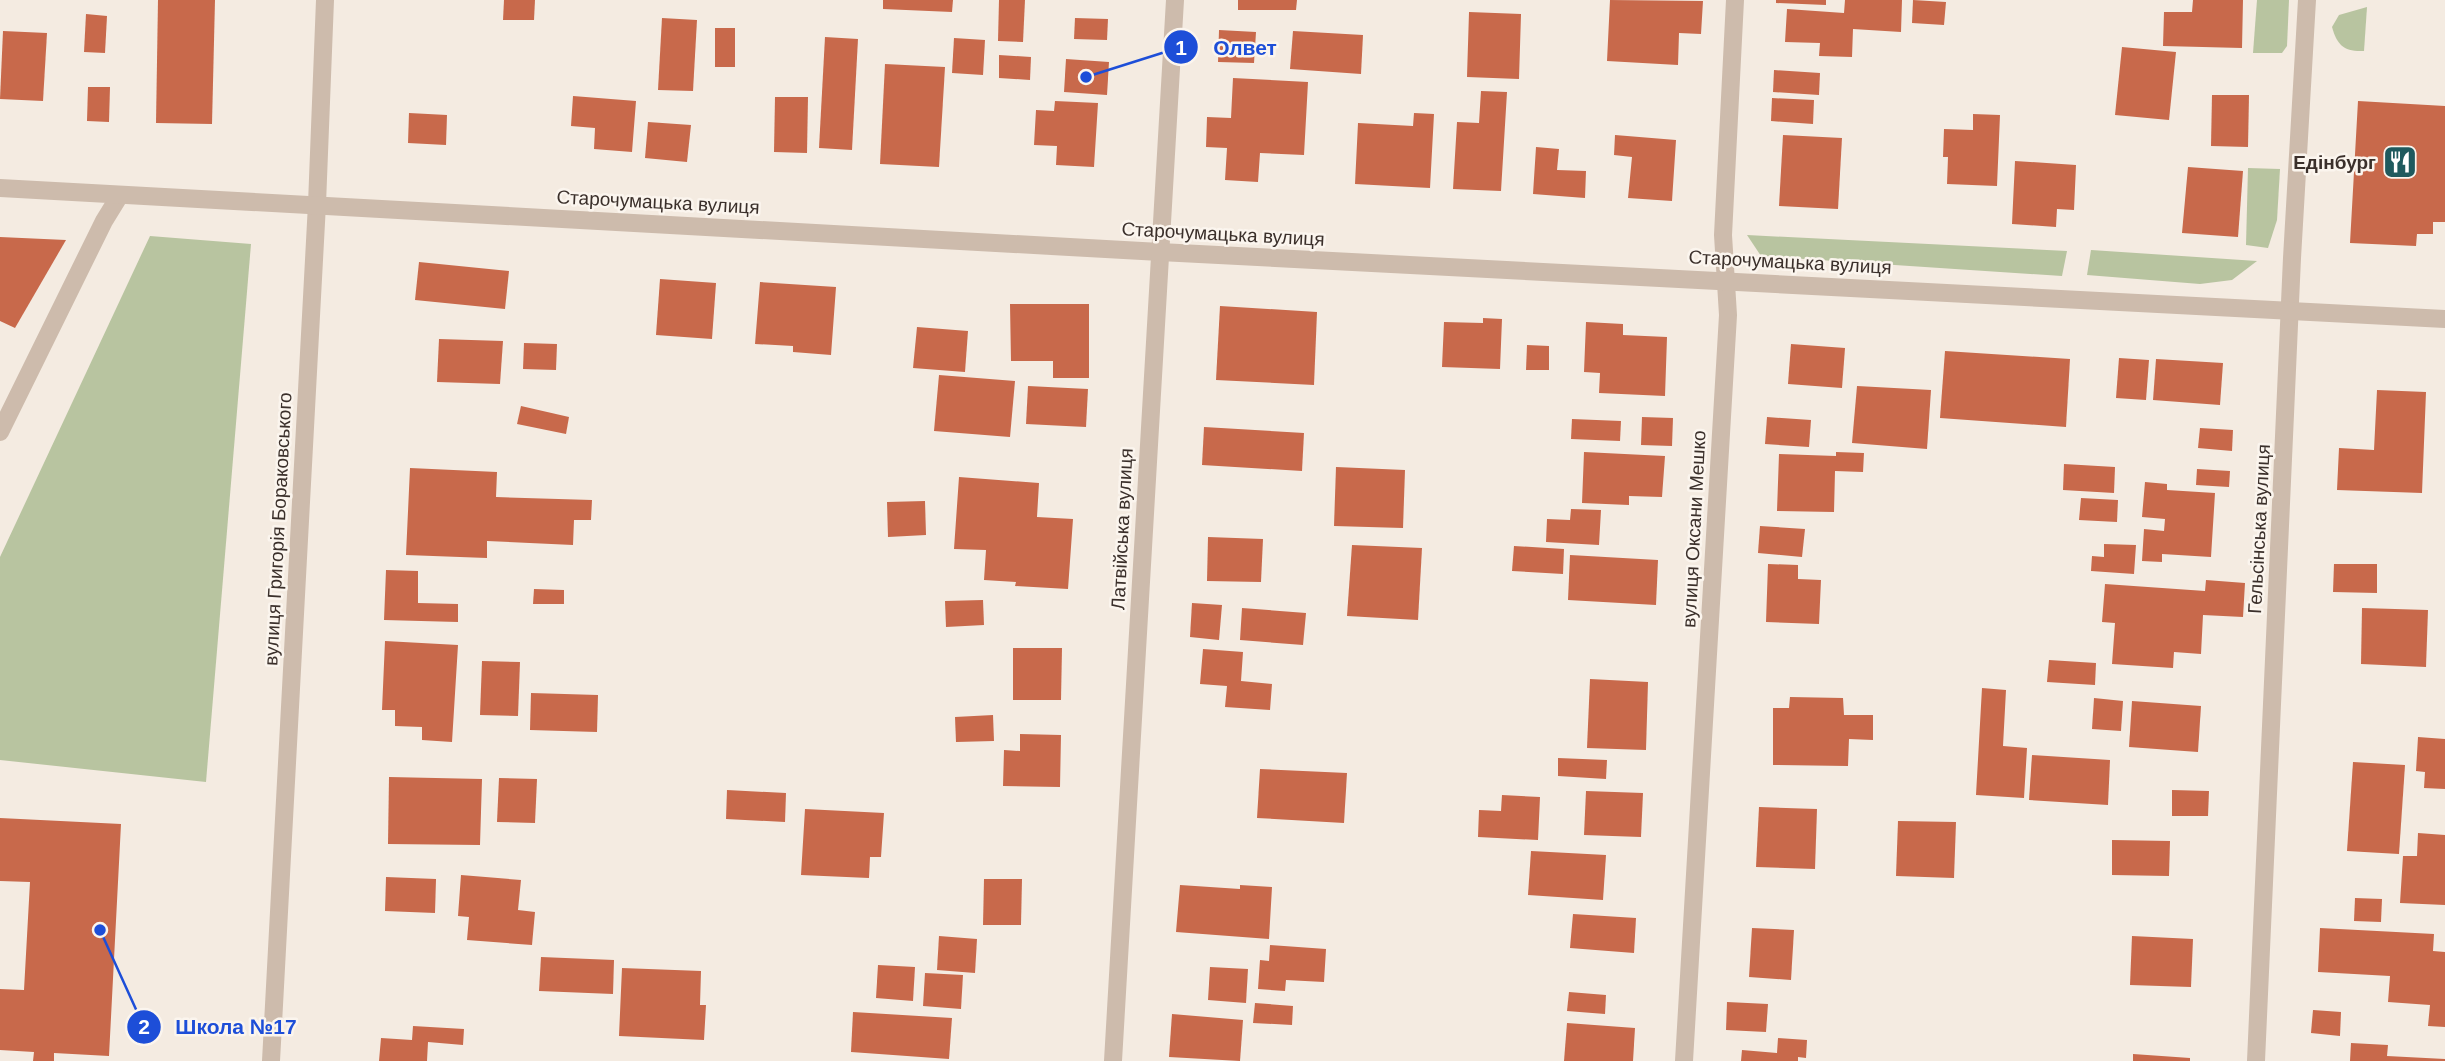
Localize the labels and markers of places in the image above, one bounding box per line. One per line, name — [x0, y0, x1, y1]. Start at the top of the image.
callout: Олвет — [1164, 26, 1290, 68]
restaurant icon: Едінбург — [2381, 143, 2419, 181]
place label: Едінбург — [2293, 152, 2376, 173]
callout: Школа №17 — [127, 1006, 311, 1048]

